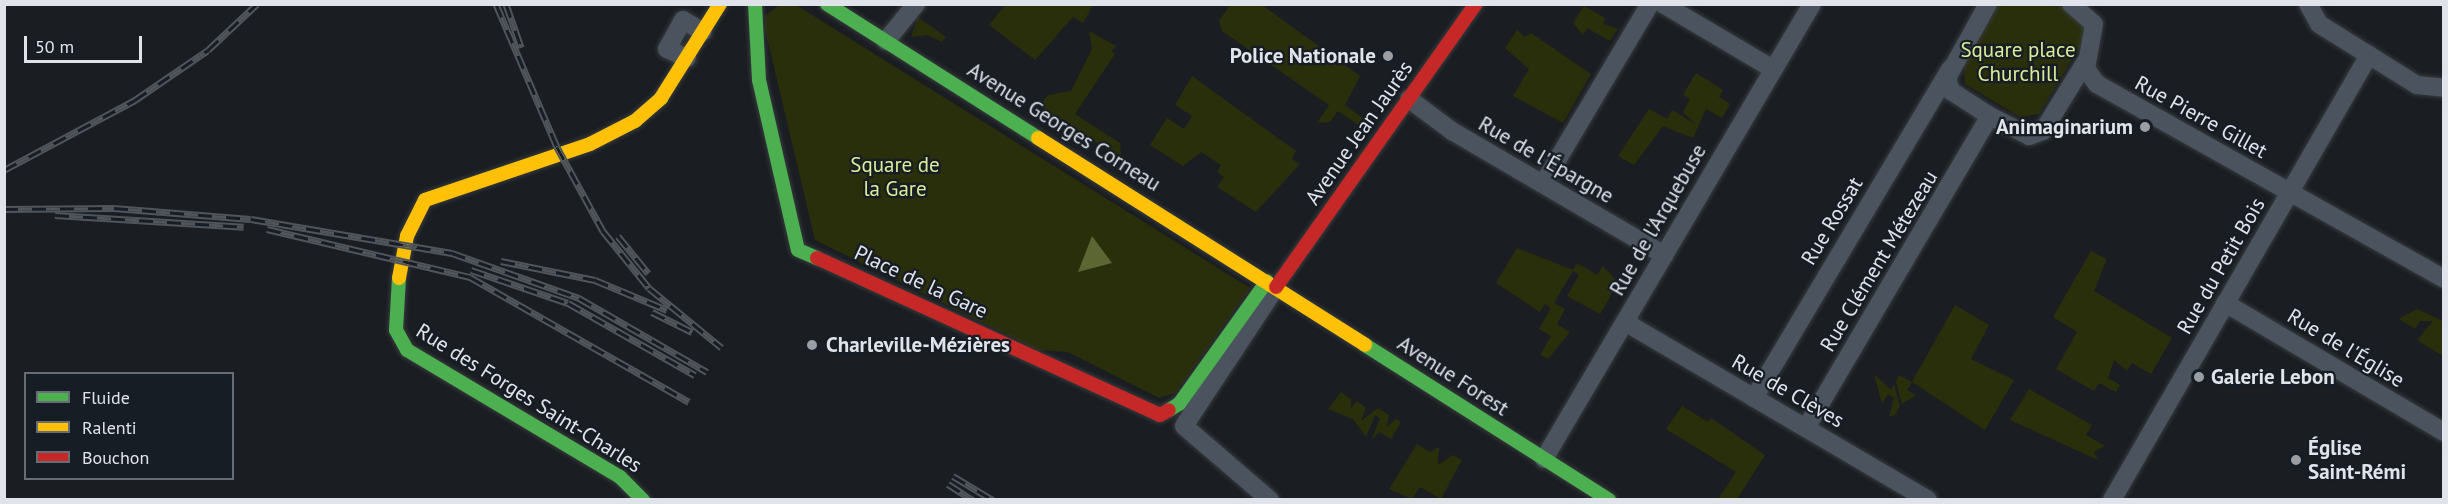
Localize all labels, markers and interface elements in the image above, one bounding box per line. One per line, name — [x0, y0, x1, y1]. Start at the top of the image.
scale bar — [27, 24, 146, 62]
text: 50 m — [35, 35, 74, 58]
park label: Square place Churchill — [1960, 37, 2076, 87]
place label: Police Nationale — [1230, 43, 1376, 69]
marker: Police Nationale — [1381, 49, 1395, 63]
street label: Avenue Jean Jaurès — [1300, 56, 1418, 210]
street label: Avenue Georges Corneau — [963, 57, 1165, 197]
street label: Rue Pierre Gillet — [2131, 70, 2271, 164]
street label: Rue de l'Épargne — [1474, 111, 1618, 209]
place label: Animaginarium — [1996, 114, 2133, 140]
marker: Animaginarium — [2138, 120, 2152, 134]
street label: Rue de l'Arquebuse — [1604, 140, 1712, 300]
park label: Square de la Gare — [850, 152, 940, 202]
street label: Rue Clément Métezeau — [1815, 166, 1943, 356]
street label: Rue Rossat — [1796, 173, 1868, 269]
street label: Rue du Petit Bois — [2172, 193, 2270, 339]
street label: Place de la Gare — [850, 240, 992, 324]
street label: Rue de l'Église — [2283, 303, 2409, 393]
street label: Rue des Forges Saint-Charles — [412, 318, 646, 478]
street label: Avenue Forest — [1393, 331, 1513, 421]
place label: Charleville-Mézières — [826, 332, 1010, 358]
marker: Charleville-Mézières — [803, 336, 821, 354]
street label: Rue de Clèves — [1727, 349, 1849, 433]
place label: Galerie Lebon — [2211, 364, 2335, 390]
marker: Galerie Lebon — [2192, 370, 2206, 384]
legend — [24, 372, 234, 480]
text: Fluide — [82, 386, 130, 409]
text: Ralenti — [82, 416, 137, 439]
place label: Église Saint-Rémi — [2308, 435, 2406, 485]
text: Bouchon — [82, 446, 149, 469]
marker: Église Saint-Rémi — [2289, 453, 2303, 467]

